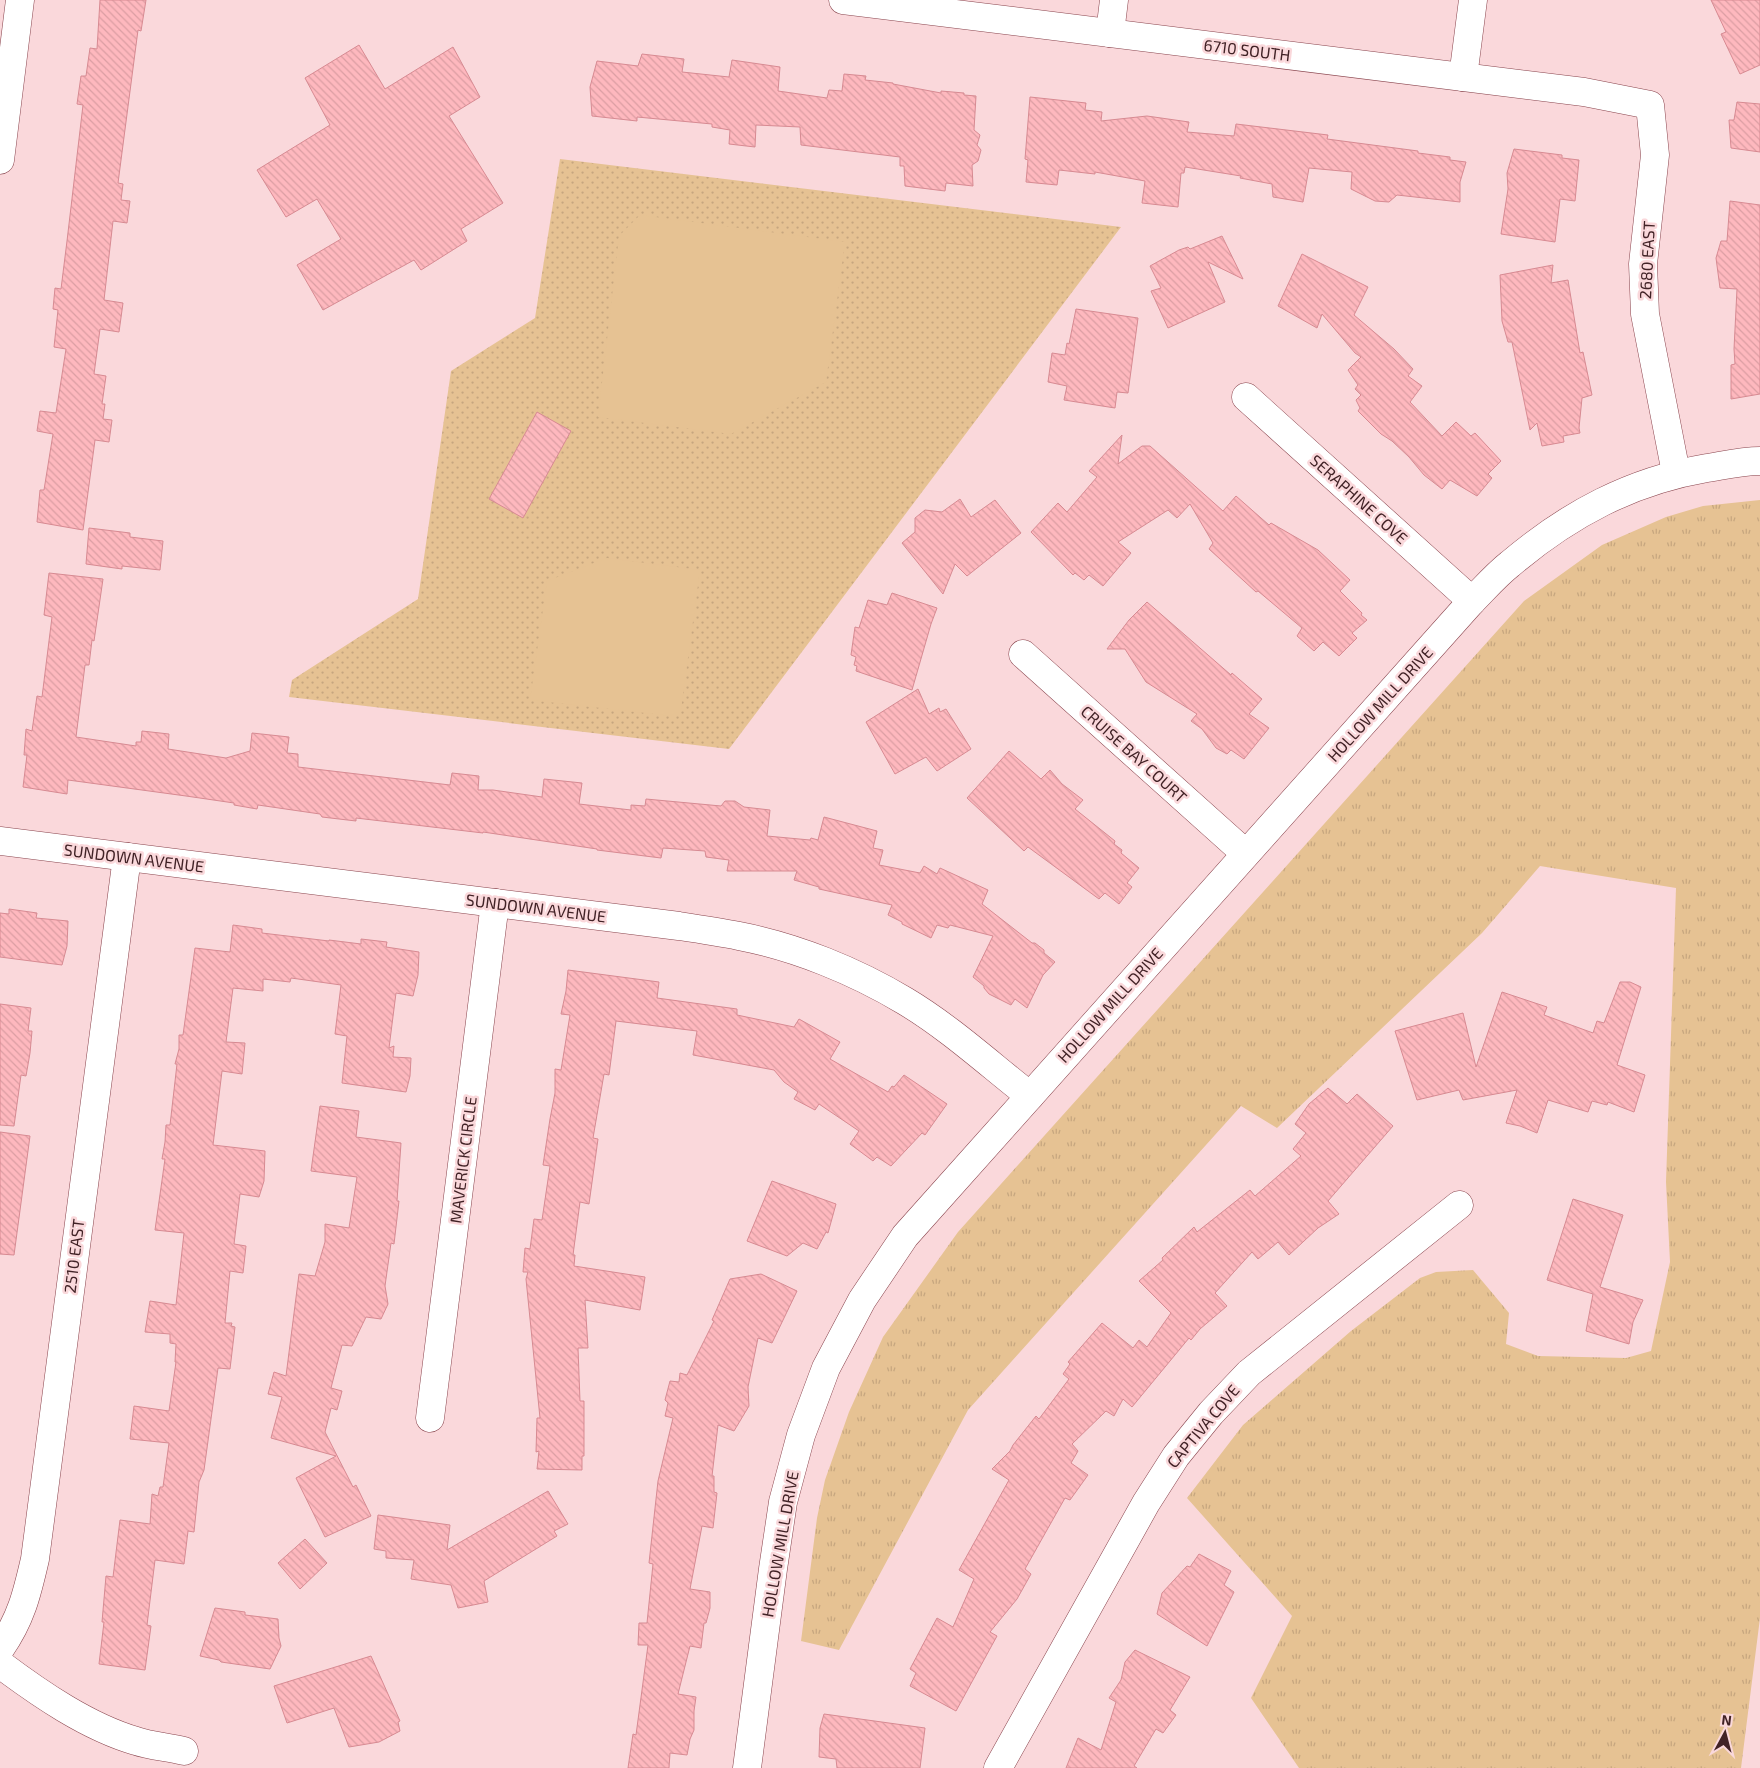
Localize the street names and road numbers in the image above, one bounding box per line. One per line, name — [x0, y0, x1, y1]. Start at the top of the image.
street label: 6710 SOUTH — [1203, 35, 1292, 64]
street label: 2680 EAST — [1635, 220, 1658, 300]
street label: SERAPHINE COVE — [1307, 450, 1412, 547]
street label: HOLLOW MILL DRIVE — [1323, 642, 1436, 765]
street label: CRUISE BAY COURT — [1077, 701, 1191, 806]
street label: SUNDOWN AVENUE — [63, 839, 205, 876]
street label: SUNDOWN AVENUE — [465, 889, 607, 926]
street label: HOLLOW MILL DRIVE — [1053, 943, 1166, 1066]
street label: MAVERICK CIRCLE — [445, 1095, 480, 1224]
street label: 2510 EAST — [60, 1218, 87, 1294]
street label: CAPTIVA COVE — [1162, 1380, 1243, 1471]
street label: HOLLOW MILL DRIVE — [757, 1469, 802, 1618]

